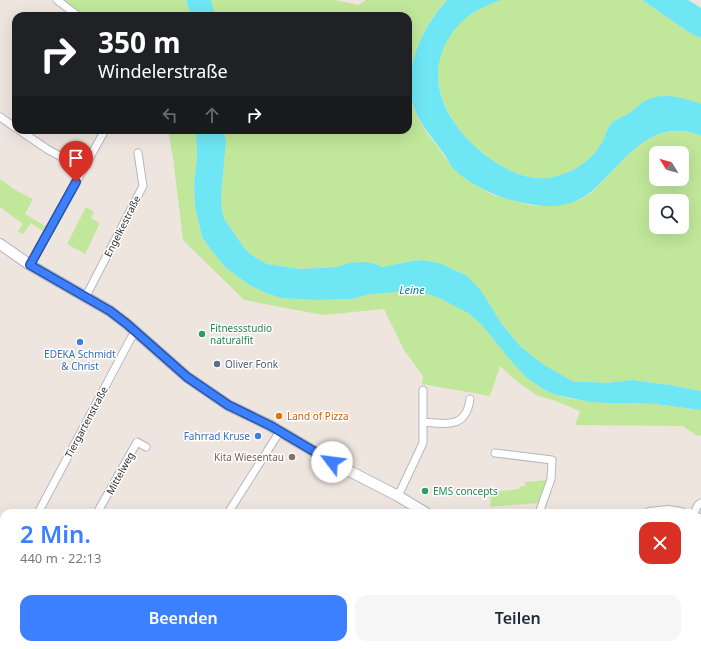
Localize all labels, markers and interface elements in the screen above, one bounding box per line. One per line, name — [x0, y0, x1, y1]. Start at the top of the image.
text: 350 m — [98, 23, 181, 61]
icon: right — [32, 28, 84, 80]
text: Windelerstraße — [98, 59, 228, 83]
icon: left — [159, 104, 181, 126]
icon: ahead — [201, 104, 223, 126]
icon: right — [243, 104, 265, 126]
pin — [59, 141, 93, 182]
north arrow — [649, 146, 689, 186]
map controls — [649, 146, 689, 234]
icon: arrive — [65, 147, 87, 169]
street label: Engelkestraße — [101, 193, 144, 259]
button: search — [649, 194, 689, 234]
water label: Leine — [399, 282, 425, 297]
place label: Fitnessstudio naturalfit — [210, 321, 272, 347]
marker: Fitnessstudio naturalfit — [197, 329, 207, 339]
marker: EDEKA Schmidt & Christ — [75, 337, 85, 347]
place label: EDEKA Schmidt & Christ — [44, 347, 116, 373]
place label: Oliver Fonk — [225, 357, 279, 371]
marker: Oliver Fonk — [212, 359, 222, 369]
street label: Tiergartenstraße — [61, 384, 111, 460]
place label: Land of Pizza — [287, 409, 349, 423]
marker: Land of Pizza — [274, 411, 284, 421]
place label: Fahrrad Kruse — [184, 429, 250, 443]
marker: Fahrrad Kruse — [253, 431, 263, 441]
position arrow — [311, 441, 353, 483]
street label: Mittelweg — [103, 449, 137, 497]
place label: Kita Wiesentau — [214, 450, 284, 464]
marker: Kita Wiesentau — [287, 452, 297, 462]
place label: EMS concepts — [433, 484, 498, 498]
marker: EMS concepts — [420, 486, 430, 496]
text: 2 Min. — [20, 517, 91, 550]
button: close — [639, 522, 681, 564]
text: 440 m · 22:13 — [20, 549, 101, 567]
button: Beenden — [20, 595, 347, 641]
button: Teilen — [355, 595, 681, 641]

